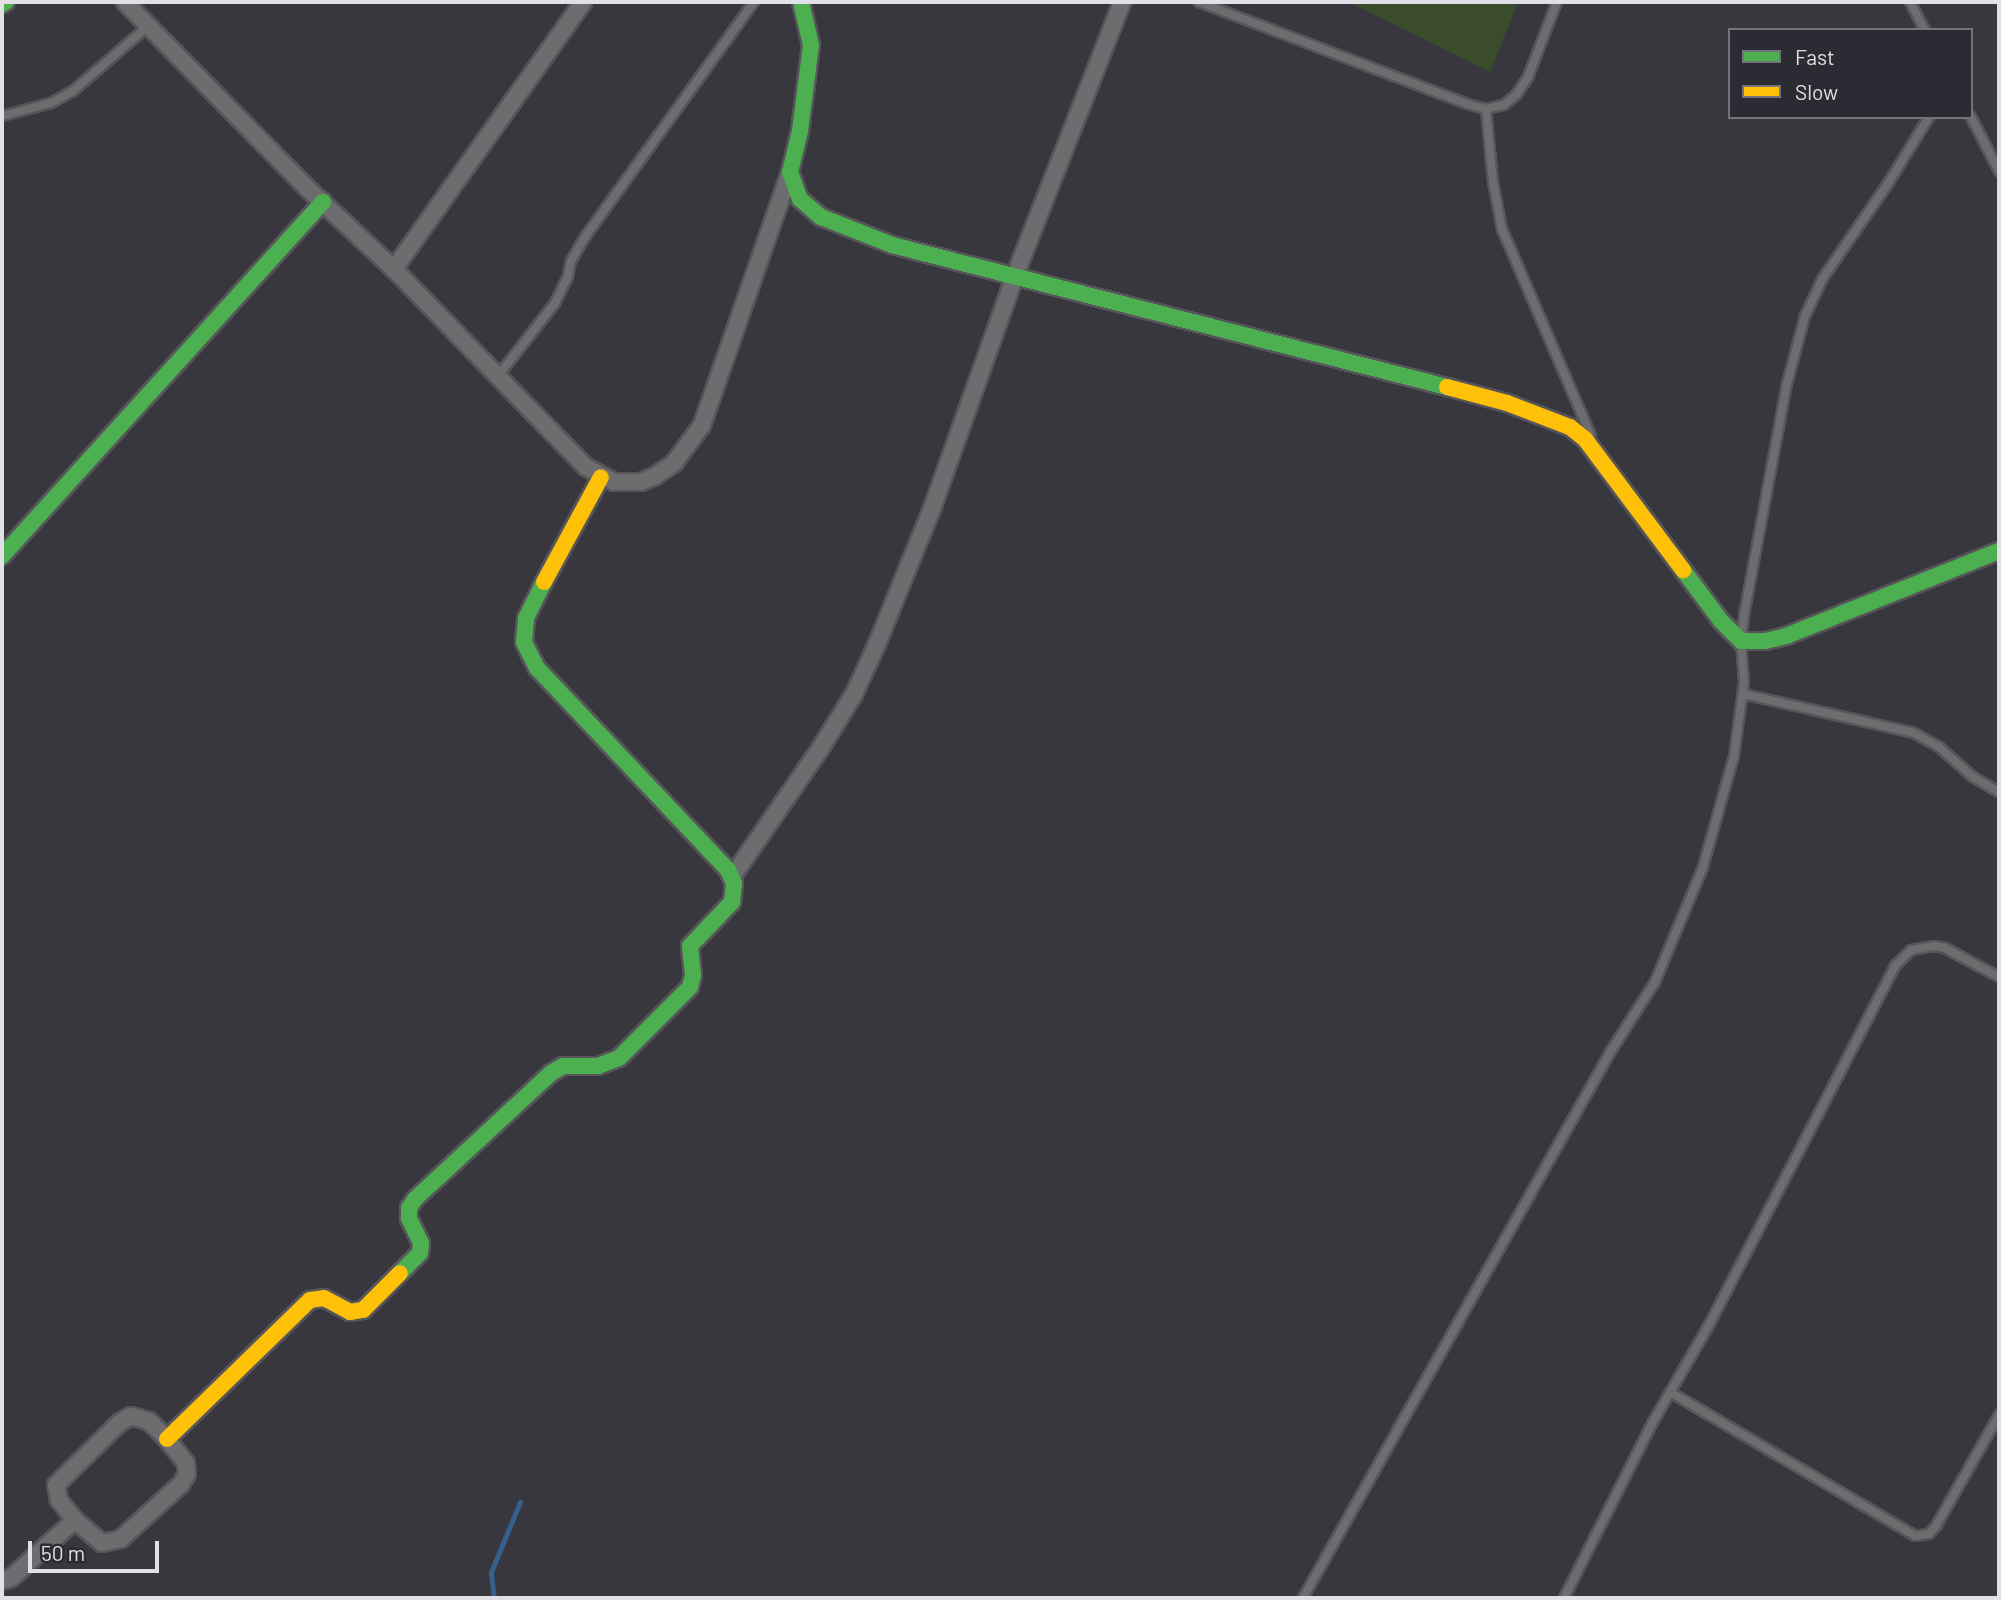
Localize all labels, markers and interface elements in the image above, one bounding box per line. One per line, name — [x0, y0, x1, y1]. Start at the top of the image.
legend — [1728, 28, 1973, 119]
text: Fast — [1795, 44, 1835, 69]
text: Slow — [1795, 79, 1838, 104]
scale bar — [32, 1526, 163, 1570]
text: 50 m — [41, 1540, 85, 1565]

